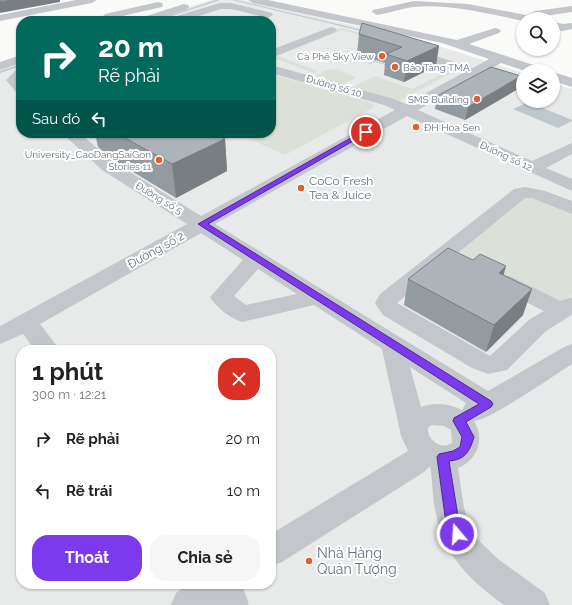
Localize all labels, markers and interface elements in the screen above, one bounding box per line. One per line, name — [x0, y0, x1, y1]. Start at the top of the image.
map controls — [516, 12, 560, 108]
button: search — [516, 12, 560, 56]
text: 20 m — [98, 31, 164, 64]
icon: right — [32, 32, 84, 84]
place label: Cà Phê Sky View — [297, 51, 374, 62]
marker: Cà Phê Sky View — [377, 51, 387, 61]
marker: Bảo Tàng TMA — [390, 62, 400, 72]
place label: Bảo Tàng TMA — [403, 62, 470, 73]
button: layers — [516, 64, 560, 108]
text: Rẽ phải — [98, 65, 160, 86]
street label: Đường số 10 — [305, 73, 363, 99]
place label: SMS Building — [408, 94, 469, 105]
marker: SMS Building — [472, 94, 482, 104]
icon: left — [88, 108, 110, 130]
text: Sau đó — [32, 110, 80, 128]
pin — [349, 115, 383, 149]
icon: arrive — [355, 121, 377, 143]
marker: ĐH Hoa Sen — [411, 122, 421, 132]
place label: ĐH Hoa Sen — [424, 122, 480, 133]
street label: Đường số 12 — [478, 139, 534, 173]
place label: University_CaoDangSaiGon Stories 11 — [25, 149, 152, 172]
marker: University_CaoDangSaiGon Stories 11 — [154, 155, 164, 165]
place label: CoCo Fresh Tea & Juice — [309, 174, 373, 202]
street label: Đường số 5 — [134, 180, 185, 216]
marker: CoCo Fresh Tea & Juice — [296, 183, 306, 193]
street label: Đường số 2 — [125, 229, 187, 271]
text: 1 phút — [32, 357, 103, 386]
button: close — [218, 358, 260, 400]
text: 300 m · 12:21 — [32, 387, 106, 402]
icon: right — [32, 428, 54, 450]
text: Rẽ phải — [66, 430, 119, 448]
text: 20 m — [225, 430, 260, 448]
icon: left — [32, 480, 54, 502]
text: Rẽ trái — [66, 482, 112, 500]
text: 10 m — [227, 482, 260, 500]
position arrow — [436, 513, 478, 555]
button: Thoát — [32, 535, 142, 581]
button: Chia sẻ — [150, 535, 260, 581]
place label: Nhà Hàng Quản Tượng — [317, 545, 397, 577]
marker: Nhà Hàng Quản Tượng — [304, 556, 314, 566]

